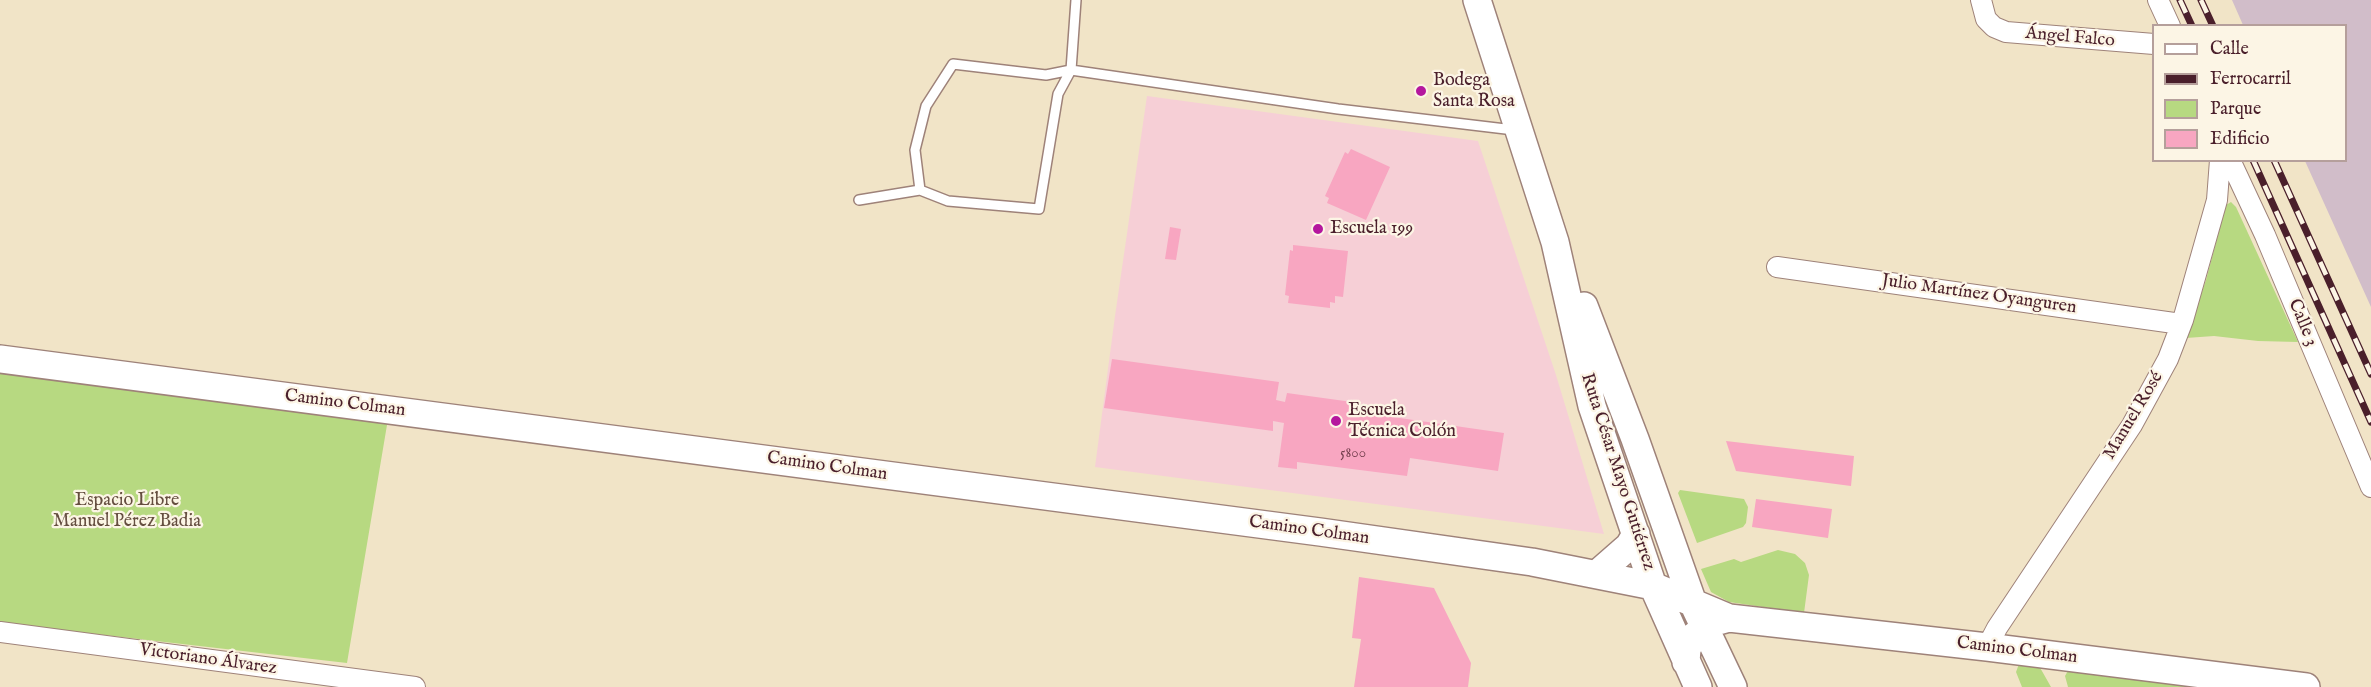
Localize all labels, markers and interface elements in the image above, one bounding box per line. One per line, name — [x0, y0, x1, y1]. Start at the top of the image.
street label: Ángel Falco — [2024, 23, 2116, 53]
legend — [2152, 24, 2347, 162]
text: Calle — [2210, 38, 2249, 61]
text: Ferrocarril — [2210, 68, 2291, 91]
place label: Bodega Santa Rosa — [1433, 70, 1515, 112]
marker: Bodega Santa Rosa — [1414, 84, 1428, 98]
text: Parque — [2210, 98, 2261, 121]
text: Edificio — [2210, 128, 2270, 151]
place label: Escuela 199 — [1330, 218, 1413, 240]
marker: Escuela 199 — [1311, 222, 1325, 236]
street label: Julio Martínez Oyanguren — [1880, 271, 2078, 319]
street label: Calle 3 — [2282, 296, 2322, 350]
street label: Manuel Rosé — [2099, 368, 2169, 464]
street label: Ruta César Mayo Gutiérrez — [1575, 371, 1659, 573]
street label: Camino Colman — [283, 386, 407, 422]
place label: Escuela Técnica Colón — [1348, 400, 1456, 442]
marker: Escuela Técnica Colón — [1329, 414, 1343, 428]
house number: 5800 — [1340, 445, 1366, 463]
street label: Camino Colman — [765, 448, 889, 486]
park label: Espacio Libre Manuel Pérez Badia — [53, 490, 201, 532]
street label: Camino Colman — [1247, 512, 1371, 550]
street label: Camino Colman — [1955, 633, 2079, 669]
street label: Victoriano Álvarez — [138, 640, 278, 680]

